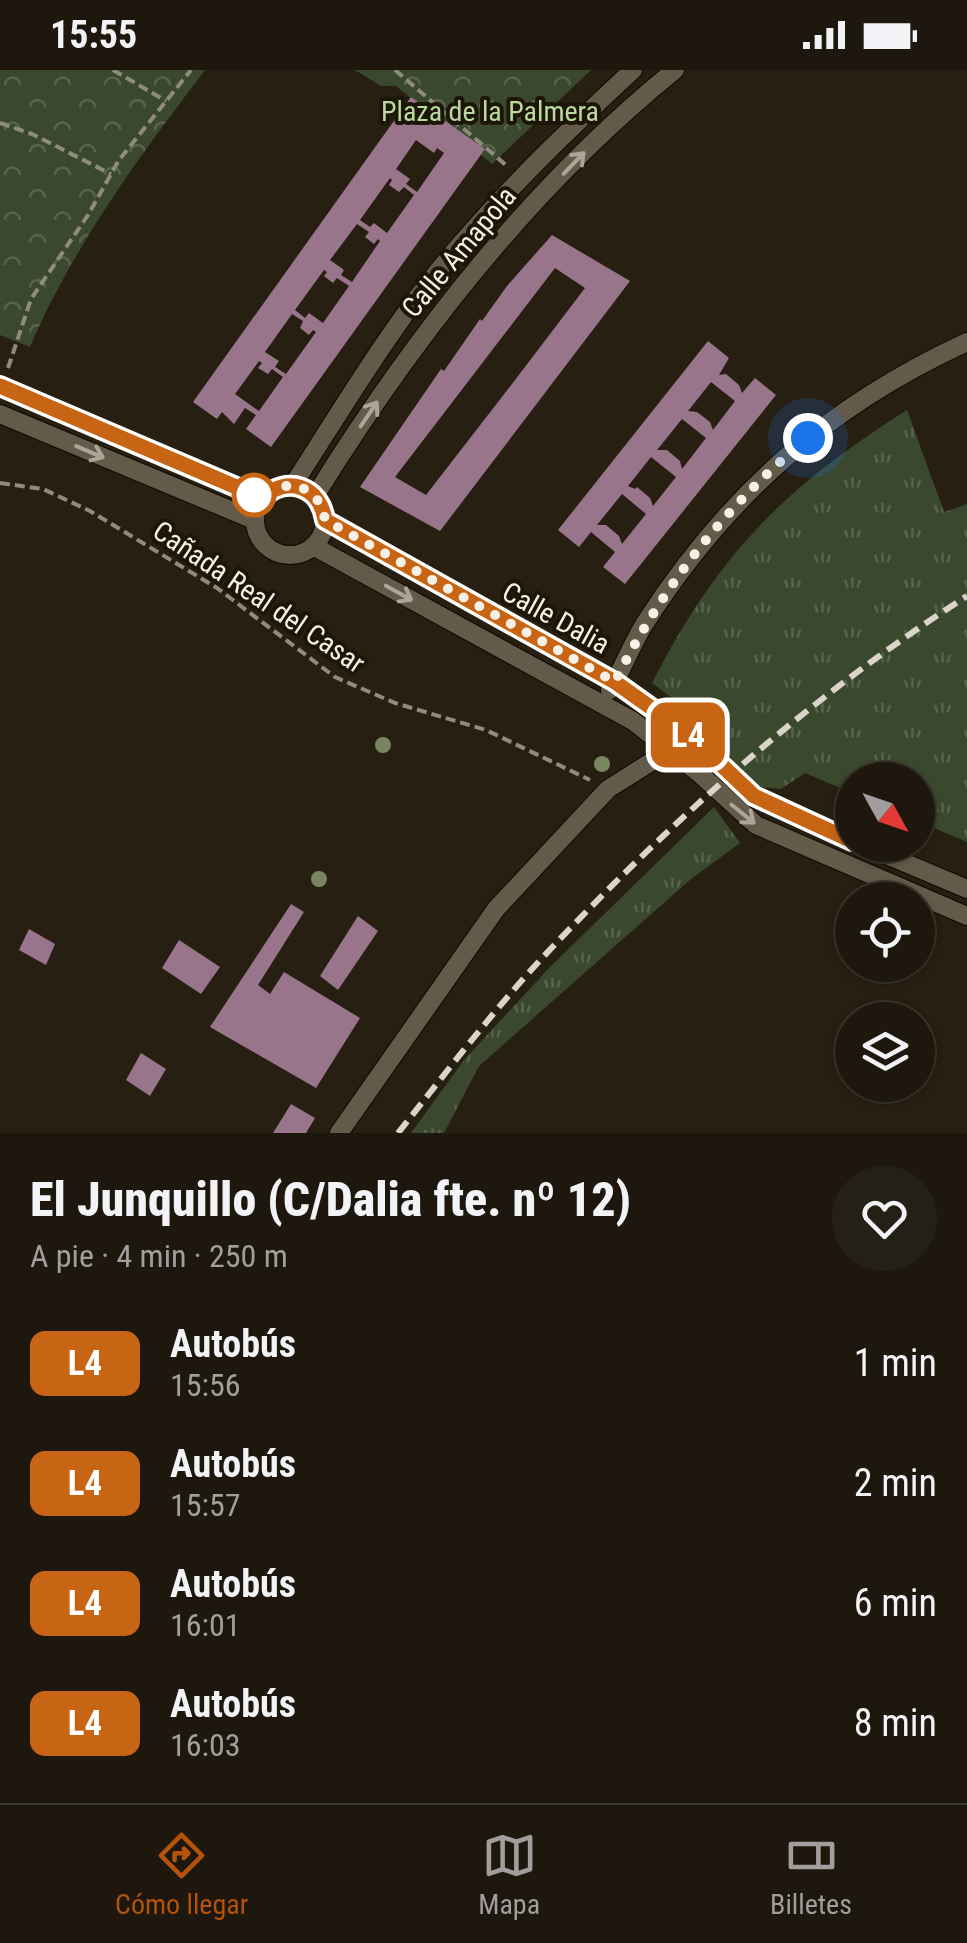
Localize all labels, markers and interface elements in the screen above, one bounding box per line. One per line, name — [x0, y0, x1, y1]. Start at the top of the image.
text: 15:55 — [50, 13, 137, 57]
park label: Plaza de la Palmera — [381, 95, 599, 128]
one-way arrow — [562, 152, 586, 176]
street label: Calle Amapola — [395, 180, 523, 324]
one-way arrow — [358, 401, 379, 429]
your location — [783, 413, 833, 463]
one-way arrow — [74, 444, 105, 462]
unlabelled marker — [233, 474, 275, 516]
street label: Cañada Real del Casar — [147, 514, 371, 680]
street label: Calle Dalia — [497, 575, 615, 661]
one-way arrow — [383, 583, 413, 603]
line badge: L4 — [643, 702, 733, 768]
text: L4 — [671, 715, 705, 756]
north arrow — [835, 762, 935, 862]
map controls — [835, 762, 935, 1102]
one-way arrow — [729, 803, 755, 825]
button: locate — [835, 882, 935, 982]
button: layers — [835, 1002, 935, 1102]
button: heart — [832, 1166, 937, 1271]
text: El Junquillo (C/Dalia fte. nº 12) — [30, 1171, 631, 1228]
text: A pie · 4 min · 250 m — [30, 1237, 288, 1275]
text: Autobús — [170, 1322, 296, 1366]
text: 1 min — [854, 1341, 937, 1385]
text: L4 — [68, 1343, 102, 1384]
text: 15:56 — [170, 1366, 241, 1404]
text: Autobús — [170, 1442, 296, 1486]
text: 2 min — [854, 1461, 937, 1505]
text: L4 — [68, 1463, 102, 1504]
text: 15:57 — [170, 1486, 241, 1524]
text: Autobús — [170, 1562, 296, 1606]
text: 6 min — [854, 1581, 937, 1625]
text: L4 — [68, 1583, 102, 1624]
text: 16:01 — [170, 1606, 241, 1644]
text: Autobús — [170, 1682, 296, 1726]
text: 8 min — [854, 1701, 937, 1745]
text: L4 — [68, 1703, 102, 1744]
text: 16:03 — [170, 1726, 241, 1764]
tab: Cómo llegar — [115, 1828, 248, 1921]
tab: Mapa — [478, 1828, 540, 1921]
tab: Billetes — [770, 1828, 852, 1921]

